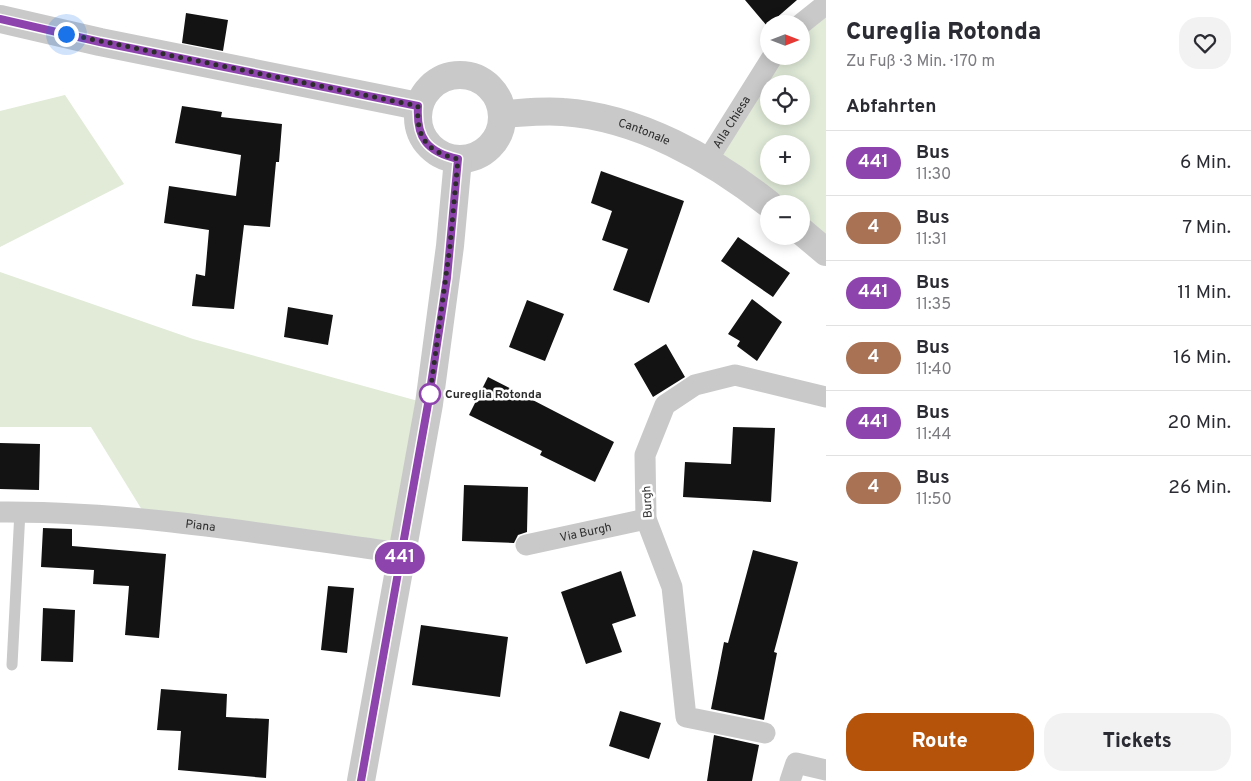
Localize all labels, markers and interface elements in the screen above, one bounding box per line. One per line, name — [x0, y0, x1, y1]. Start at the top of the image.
north arrow — [760, 15, 810, 65]
map controls — [760, 15, 810, 245]
button: heart — [1179, 17, 1231, 69]
text: Cureglia Rotonda — [846, 18, 1041, 48]
your location — [54, 22, 79, 47]
text: Zu Fuß · 3 Min. · 170 m — [846, 52, 995, 72]
button: locate — [760, 75, 810, 125]
street label: Alla Chiesa — [710, 93, 755, 152]
text: Abfahrten — [846, 95, 936, 119]
street label: Cantonale — [616, 115, 673, 150]
button: + — [760, 135, 810, 185]
text: Bus — [916, 141, 950, 165]
text: 441 — [858, 151, 889, 174]
text: 6 Min. — [1180, 151, 1231, 175]
text: 11:30 — [916, 165, 951, 185]
button: − — [760, 195, 810, 245]
text: Bus — [916, 206, 950, 230]
text: 4 — [868, 216, 879, 239]
text: 7 Min. — [1182, 216, 1231, 240]
text: 11:31 — [916, 230, 947, 250]
text: Bus — [916, 271, 950, 295]
text: 441 — [858, 281, 889, 304]
text: 11 Min. — [1177, 281, 1231, 305]
text: 11:35 — [916, 295, 951, 315]
text: Bus — [916, 336, 950, 360]
text: 4 — [868, 346, 879, 369]
text: 16 Min. — [1173, 346, 1231, 370]
text: 11:40 — [916, 360, 952, 380]
marker: Cureglia Rotonda — [419, 383, 441, 405]
place label: Cureglia Rotonda — [445, 387, 542, 403]
text: Bus — [916, 401, 950, 425]
text: 441 — [858, 411, 889, 434]
text: 20 Min. — [1168, 411, 1231, 435]
text: 11:44 — [916, 425, 951, 445]
text: Bus — [916, 466, 950, 490]
text: 4 — [868, 476, 879, 499]
text: 26 Min. — [1168, 476, 1231, 500]
street label: Burgh — [639, 485, 657, 519]
text: 11:50 — [916, 490, 952, 510]
street label: Piana — [184, 517, 216, 536]
street label: Via Burgh — [558, 520, 613, 546]
line badge: 441 — [371, 542, 429, 574]
text: 441 — [385, 546, 415, 569]
button: Route — [846, 713, 1034, 771]
button: Tickets — [1044, 713, 1231, 771]

